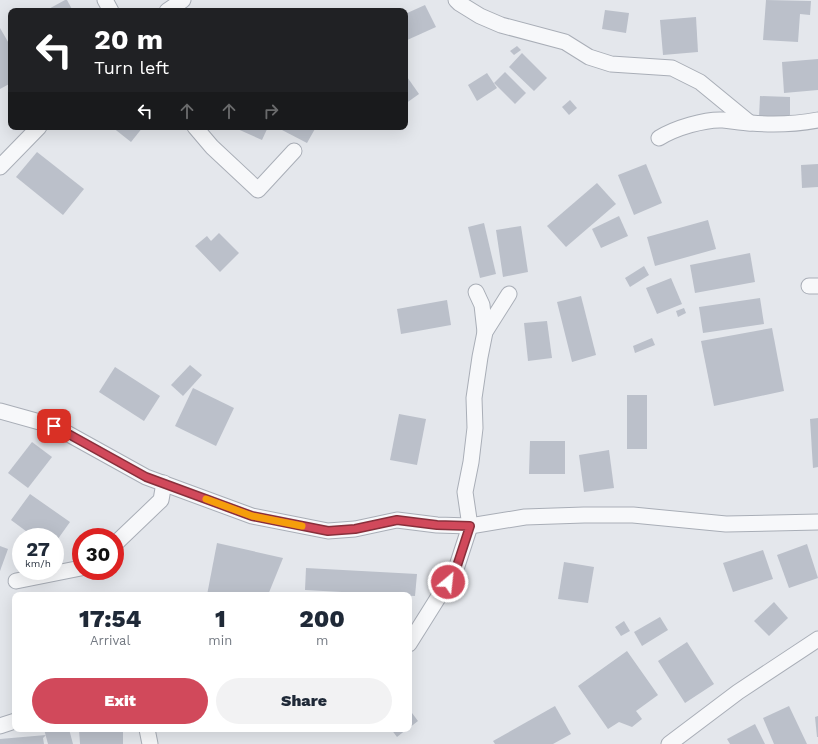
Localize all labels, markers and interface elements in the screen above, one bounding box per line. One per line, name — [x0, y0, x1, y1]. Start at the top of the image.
text: 20 m — [94, 23, 163, 56]
icon: left — [28, 24, 80, 76]
text: Turn left — [94, 57, 169, 78]
icon: left — [134, 100, 156, 122]
icon: ahead — [176, 100, 198, 122]
icon: ahead — [218, 100, 240, 122]
icon: right — [260, 100, 282, 122]
pin — [37, 409, 71, 443]
icon: arrive — [43, 415, 65, 437]
speed limit sign: 30 — [72, 528, 124, 580]
text: 27 — [26, 537, 50, 561]
text: km/h — [25, 558, 51, 569]
position arrow — [427, 561, 469, 603]
text: 17:54 — [79, 605, 141, 633]
text: 1 — [215, 605, 226, 633]
text: 200 — [299, 605, 345, 633]
text: Arrival — [90, 633, 130, 648]
text: min — [208, 633, 232, 648]
text: m — [316, 633, 328, 648]
button: Exit — [32, 678, 208, 724]
button: Share — [216, 678, 392, 724]

